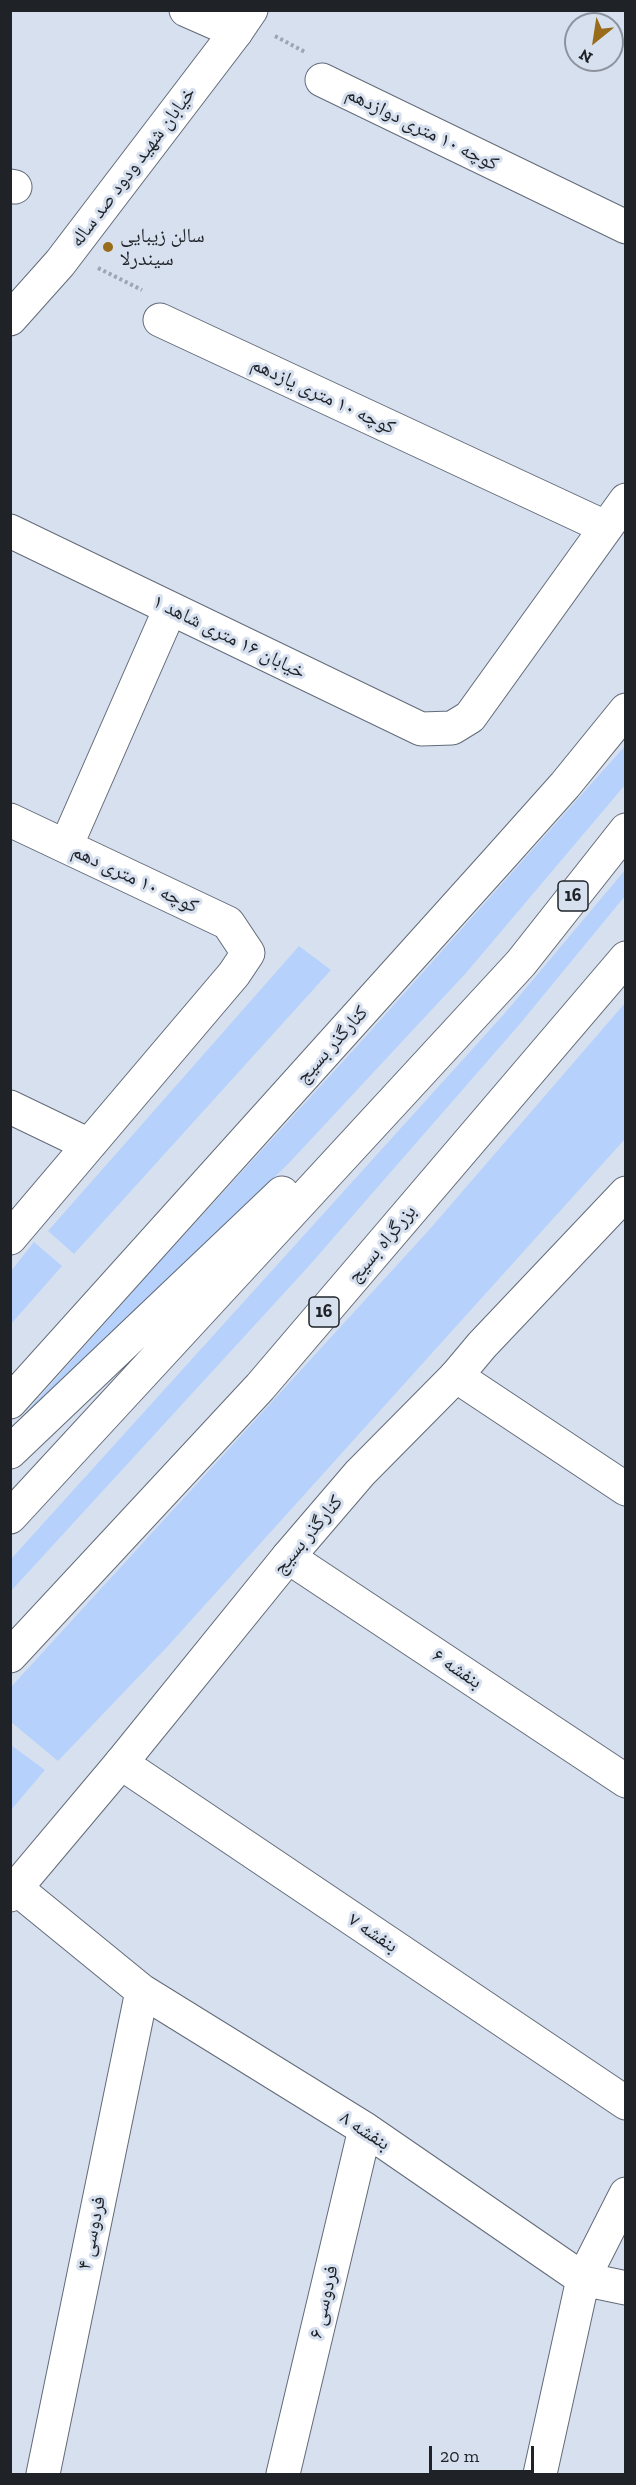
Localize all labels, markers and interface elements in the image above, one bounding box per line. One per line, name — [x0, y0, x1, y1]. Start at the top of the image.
north arrow — [564, 12, 624, 72]
text: N — [576, 45, 596, 68]
street label: خیابان شهید ودود صد ساله — [65, 82, 201, 252]
street label: کوچه ۱۰ متری دوازدهم — [342, 82, 502, 176]
place label: سالن زیبایی سیندرلا — [120, 224, 205, 271]
marker: سالن زیبایی سیندرلا — [101, 240, 115, 254]
street label: کوچه ۱۰ متری یازدهم — [247, 352, 399, 440]
street label: خیابان ۱۶ متری شاهد ۱ — [149, 590, 309, 684]
street label: کوچه ۱۰ متری دهم — [68, 839, 202, 919]
road number: 16 — [558, 881, 588, 911]
street label: کنارگذر بسیج — [291, 1001, 373, 1089]
street label: بزرگراه بسیج — [342, 1200, 422, 1288]
road number: 16 — [309, 1297, 339, 1327]
street label: کنارگذر بسیج — [268, 1490, 348, 1580]
street label: بنفشه ۶ — [428, 1644, 486, 1694]
street label: بنفشه ۷ — [344, 1908, 402, 1958]
street label: بنفشه ۸ — [335, 2106, 395, 2156]
street label: فردوسی ۴ — [73, 2194, 111, 2272]
street label: فردوسی ۶ — [304, 2263, 344, 2341]
scale bar — [432, 2434, 537, 2472]
text: 20 m — [440, 2445, 479, 2467]

